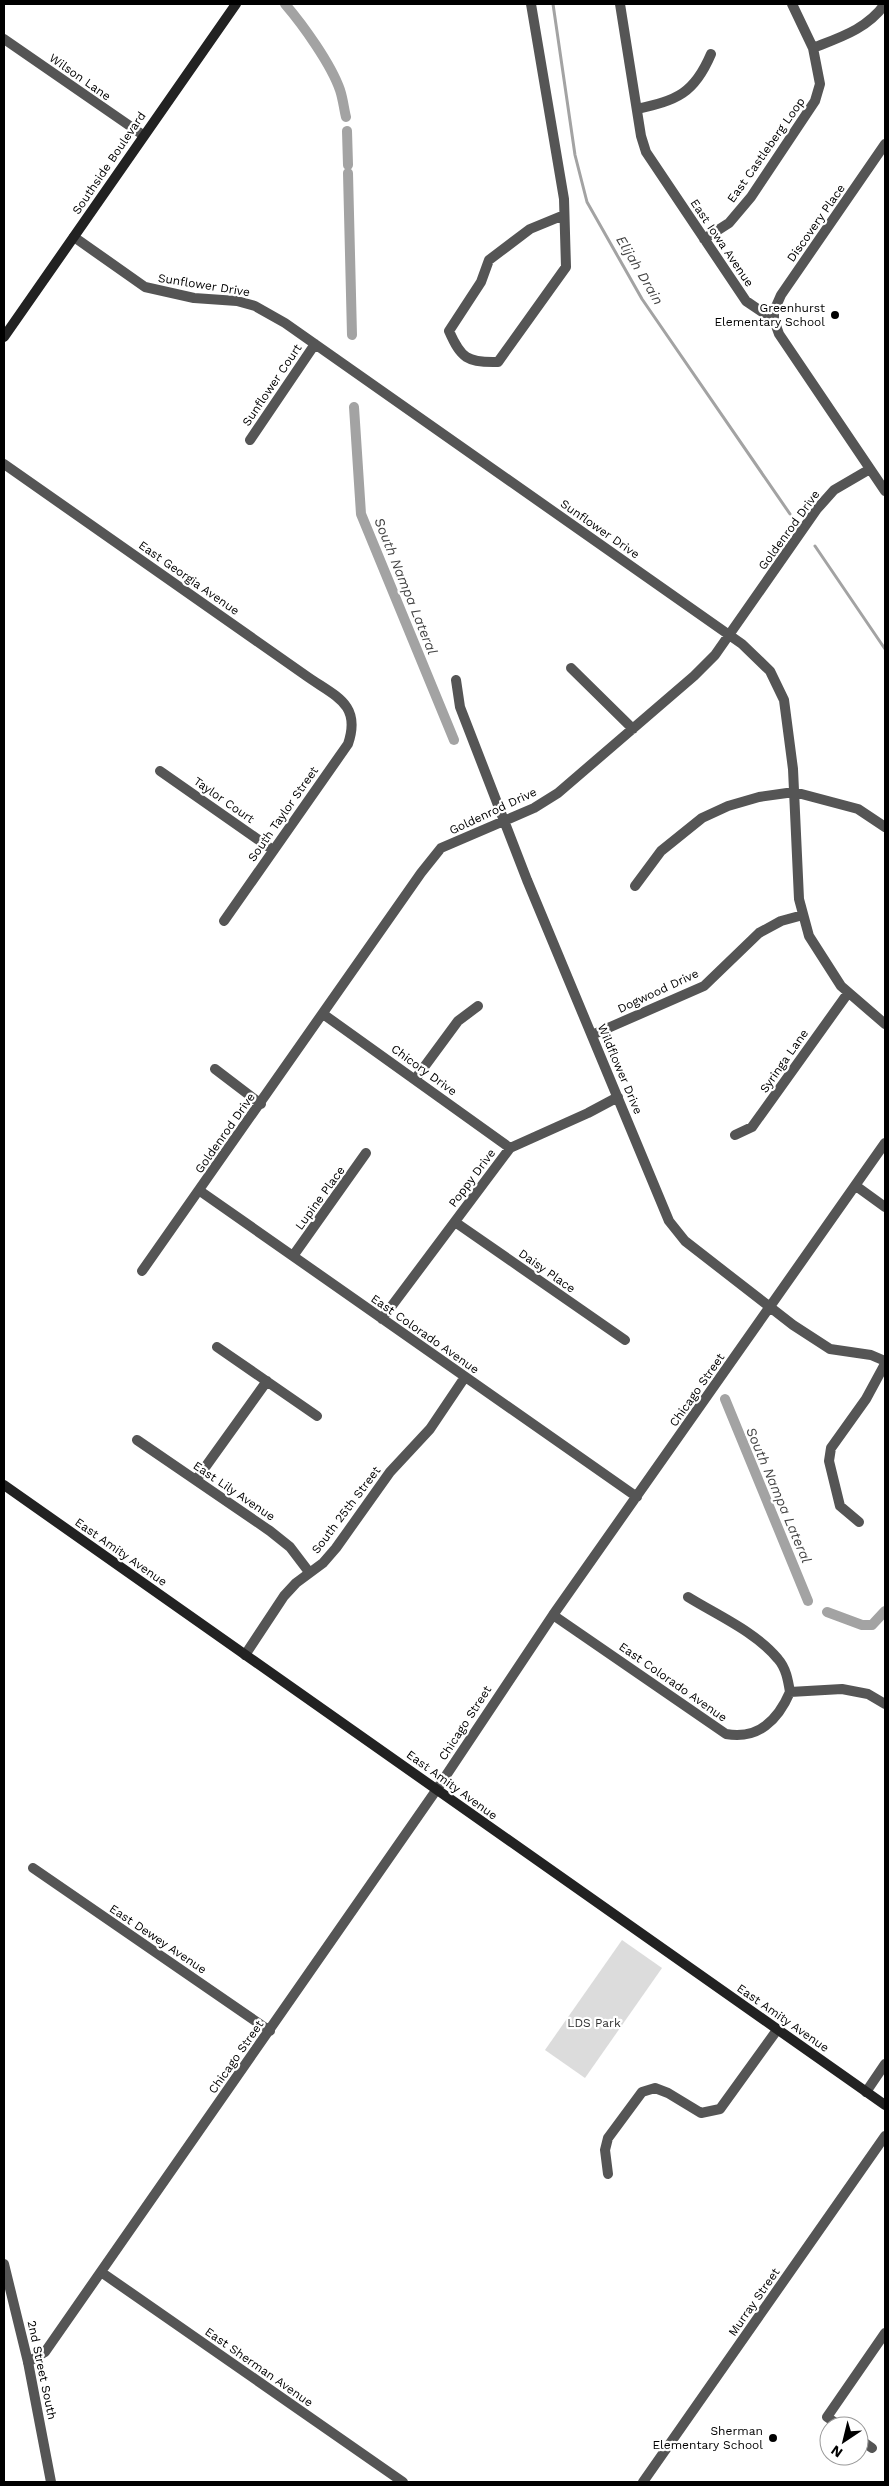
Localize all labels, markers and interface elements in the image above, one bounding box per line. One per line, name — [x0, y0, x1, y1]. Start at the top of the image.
street label: Wilson Lane — [47, 51, 113, 103]
street label: East Castleberg Loop — [724, 95, 808, 205]
street label: Southside Boulevard — [69, 109, 149, 217]
street label: Discovery Place — [784, 181, 848, 264]
street label: East Iowa Avenue — [687, 196, 757, 290]
water label: Elijah Drain — [613, 233, 667, 307]
street label: Sunflower Drive — [157, 271, 251, 299]
place label: Greenhurst Elementary School — [714, 301, 825, 329]
marker: Greenhurst Elementary School — [829, 309, 841, 321]
street label: Sunflower Court — [239, 341, 305, 429]
street label: Goldenrod Drive — [755, 487, 823, 572]
street label: Sunflower Drive — [558, 497, 642, 561]
water label: South Nampa Lateral — [371, 515, 441, 657]
street label: East Georgia Avenue — [136, 538, 242, 618]
street label: South Taylor Street — [245, 764, 321, 864]
street label: Taylor Court — [191, 774, 257, 826]
street label: Goldenrod Drive — [447, 785, 539, 837]
street label: Dogwood Drive — [615, 966, 701, 1016]
street label: Wildflower Drive — [595, 1022, 645, 1116]
street label: Syringa Lane — [757, 1026, 811, 1095]
street label: Chicory Drive — [389, 1042, 460, 1098]
street label: Goldenrod Drive — [192, 1090, 258, 1176]
street label: Poppy Drive — [446, 1146, 498, 1210]
street label: Lupine Place — [292, 1163, 348, 1232]
street label: Daisy Place — [516, 1246, 578, 1296]
street label: East Colorado Avenue — [368, 1291, 482, 1377]
street label: Chicago Street — [667, 1351, 727, 1429]
water label: South Nampa Lateral — [743, 1425, 815, 1565]
street label: East Lily Avenue — [190, 1458, 278, 1524]
street label: South 25th Street — [309, 1464, 383, 1556]
street label: East Amity Avenue — [72, 1515, 170, 1589]
street label: East Colorado Avenue — [616, 1639, 730, 1725]
street label: Chicago Street — [436, 1683, 494, 1763]
street label: East Amity Avenue — [404, 1747, 500, 1823]
street label: East Dewey Avenue — [107, 1901, 209, 1977]
street label: East Amity Avenue — [734, 1981, 832, 2055]
park label: LDS Park — [567, 2016, 621, 2030]
street label: Chicago Street — [206, 2018, 266, 2096]
street label: Murray Street — [725, 2265, 783, 2339]
street label: 2nd Street South — [25, 2319, 59, 2421]
street label: East Sherman Avenue — [202, 2324, 316, 2410]
north arrow — [819, 2416, 869, 2466]
place label: Sherman Elementary School — [652, 2424, 763, 2452]
marker: Sherman Elementary School — [767, 2432, 779, 2444]
text: N — [828, 2442, 845, 2461]

